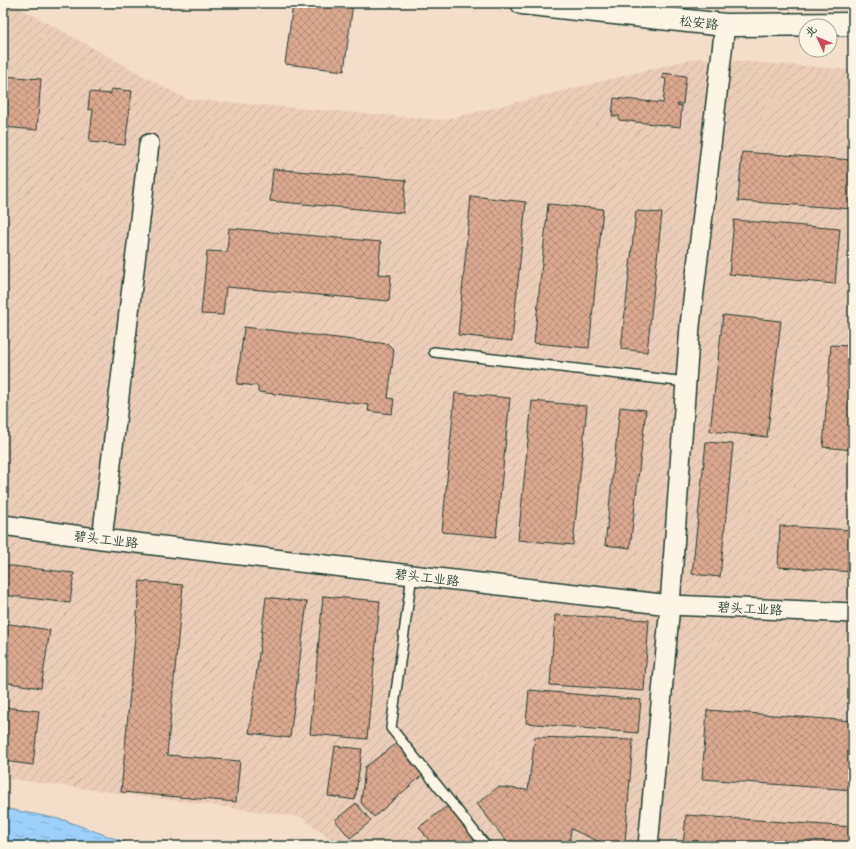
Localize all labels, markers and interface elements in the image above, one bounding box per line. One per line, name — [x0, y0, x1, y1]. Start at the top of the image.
street label: 松安路 — [678, 9, 720, 36]
north arrow — [798, 18, 838, 58]
text: 北 — [801, 21, 822, 42]
street label: 碧头工业路 — [72, 524, 140, 555]
street label: 碧头工业路 — [393, 562, 461, 593]
street label: 碧头工业路 — [717, 595, 783, 622]

